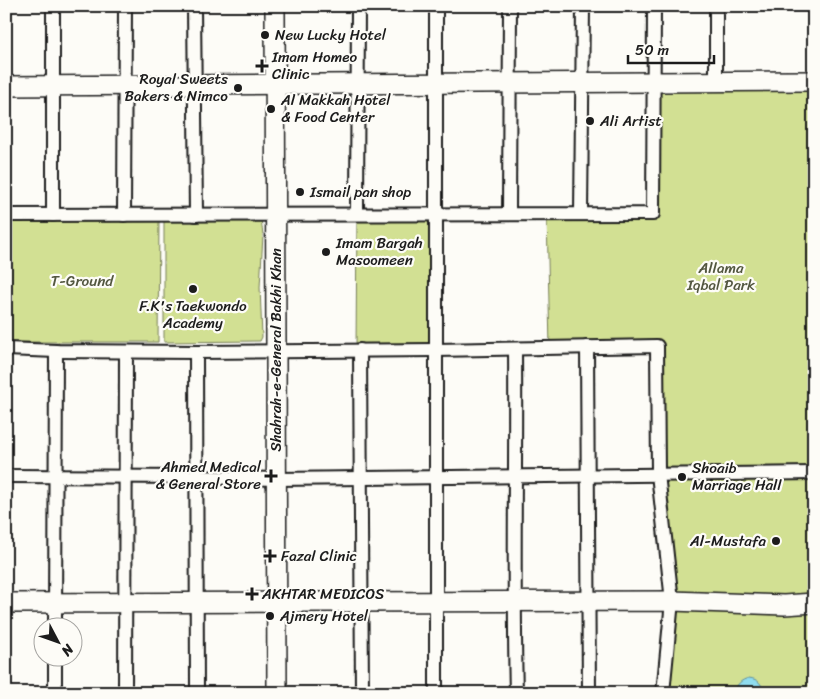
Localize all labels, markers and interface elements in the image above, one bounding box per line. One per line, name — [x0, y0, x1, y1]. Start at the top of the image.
place label: New Lucky Hotel — [275, 22, 387, 48]
marker: New Lucky Hotel — [259, 29, 271, 41]
scale bar — [628, 32, 714, 64]
text: 50 m — [635, 37, 670, 63]
place label: Imam Homeo Clinic — [271, 44, 357, 87]
marker: Imam Homeo Clinic — [256, 60, 268, 72]
place label: Royal Sweets Bakers & Nimco — [125, 66, 228, 109]
marker: Royal Sweets Bakers & Nimco — [232, 82, 244, 94]
place label: Al Makkah Hotel & Food Center — [280, 87, 391, 130]
marker: Al Makkah Hotel & Food Center — [265, 103, 277, 115]
place label: Ali Artist — [599, 108, 662, 134]
marker: Ali Artist — [584, 115, 596, 127]
place label: Ismail pan shop — [309, 179, 411, 205]
marker: Ismail pan shop — [294, 186, 306, 198]
place label: Imam Bargah Masoomeen — [335, 230, 423, 273]
marker: Imam Bargah Masoomeen — [320, 246, 332, 258]
street label: Shahrah-e-General Bakhi Khan — [263, 248, 289, 452]
park label: Allama Iqbal Park — [686, 255, 755, 298]
park label: T-Ground — [51, 268, 114, 294]
marker: F.K's Taekwondo Academy — [187, 283, 199, 295]
place label: F.K's Taekwondo Academy — [139, 293, 247, 336]
place label: Ahmed Medical & General Store — [155, 454, 262, 497]
place label: Shoaib Marriage Hall — [692, 455, 782, 498]
marker: Ahmed Medical & General Store — [265, 470, 277, 482]
marker: Shoaib Marriage Hall — [676, 471, 688, 483]
place label: Al-Mustafa — [689, 528, 766, 554]
marker: Al-Mustafa — [770, 535, 782, 547]
place label: Fazal Clinic — [281, 543, 357, 569]
marker: Fazal Clinic — [263, 549, 277, 563]
place label: AKHTAR MEDICOS — [261, 581, 385, 607]
marker: AKHTAR MEDICOS — [246, 588, 258, 600]
place label: Ajmery Hotel — [279, 603, 369, 629]
marker: Ajmery Hotel — [264, 610, 276, 622]
north arrow — [32, 616, 82, 666]
text: N — [55, 638, 81, 662]

